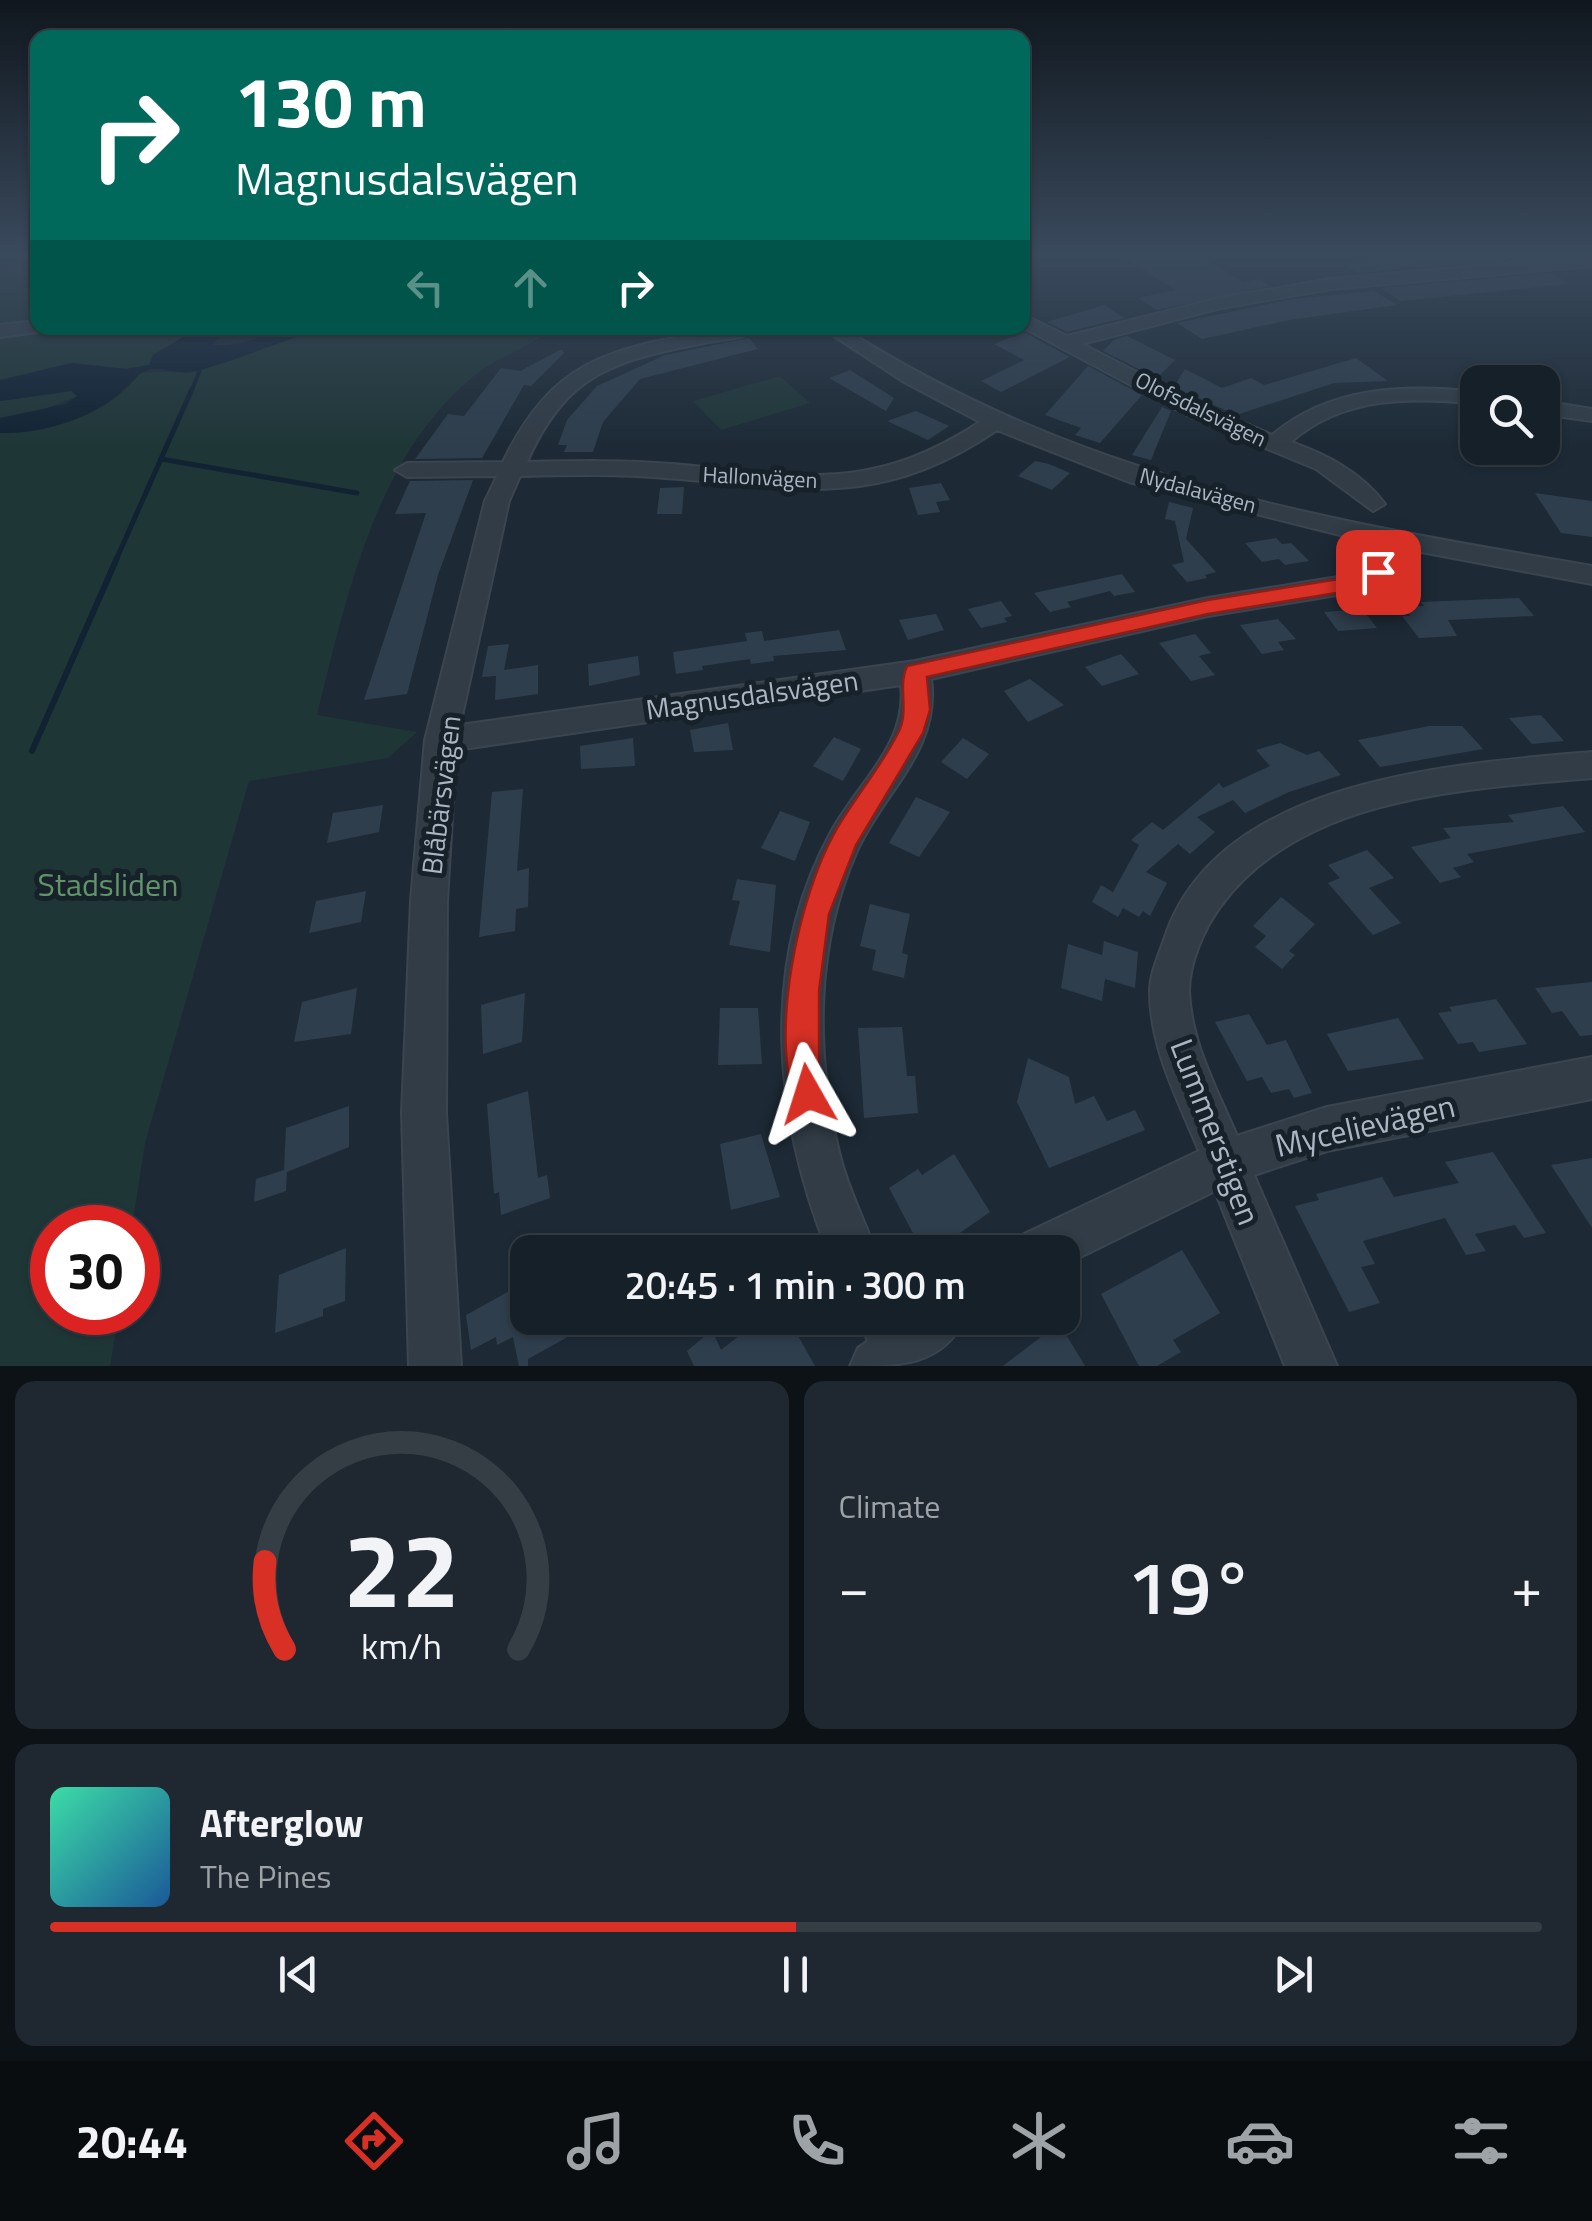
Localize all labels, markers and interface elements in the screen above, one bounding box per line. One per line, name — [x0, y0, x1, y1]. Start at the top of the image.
text: 130 m — [235, 48, 427, 154]
icon: right — [70, 70, 200, 200]
text: Magnusdalsvägen — [235, 144, 579, 212]
icon: left — [398, 260, 453, 315]
icon: ahead — [503, 260, 558, 315]
icon: right — [608, 260, 663, 315]
street label: Olofsdalsvägen — [1130, 363, 1272, 455]
map controls — [1460, 365, 1560, 465]
button: search — [1460, 365, 1560, 465]
street label: Hallonvägen — [702, 457, 818, 497]
street label: Nydalavägen — [1136, 458, 1260, 522]
pin — [1336, 530, 1421, 615]
icon: arrive — [1351, 545, 1406, 600]
street label: Magnusdalsvägen — [643, 658, 861, 731]
street label: Blåbärsvägen — [409, 713, 472, 877]
park label: Stadsliden — [38, 860, 178, 908]
street label: Lummerstigen — [1158, 1032, 1273, 1232]
position arrow — [756, 1042, 860, 1146]
street label: Mycelievägen — [1270, 1081, 1459, 1169]
speed limit sign: 30 — [30, 1205, 160, 1335]
text: 20:45 · 1 min · 300 m — [624, 1256, 966, 1314]
text: Climate — [839, 1482, 940, 1530]
text: 22 — [344, 1489, 460, 1647]
text: 19° — [1127, 1529, 1253, 1643]
text: − — [839, 1545, 869, 1628]
text: + — [1511, 1545, 1542, 1628]
text: km/h — [361, 1618, 442, 1673]
text: Afterglow — [200, 1794, 364, 1852]
text: The Pines — [200, 1852, 331, 1900]
icon: previous — [271, 1947, 326, 2002]
icon: pause — [768, 1947, 823, 2002]
icon: next — [1266, 1947, 1321, 2002]
icon: directions — [339, 2106, 409, 2176]
icon: music — [561, 2106, 631, 2176]
icon: phone — [782, 2106, 852, 2176]
icon: climate — [1004, 2106, 1074, 2176]
icon: car — [1225, 2106, 1295, 2176]
icon: filters — [1446, 2106, 1516, 2176]
text: 20:44 — [76, 2107, 188, 2175]

